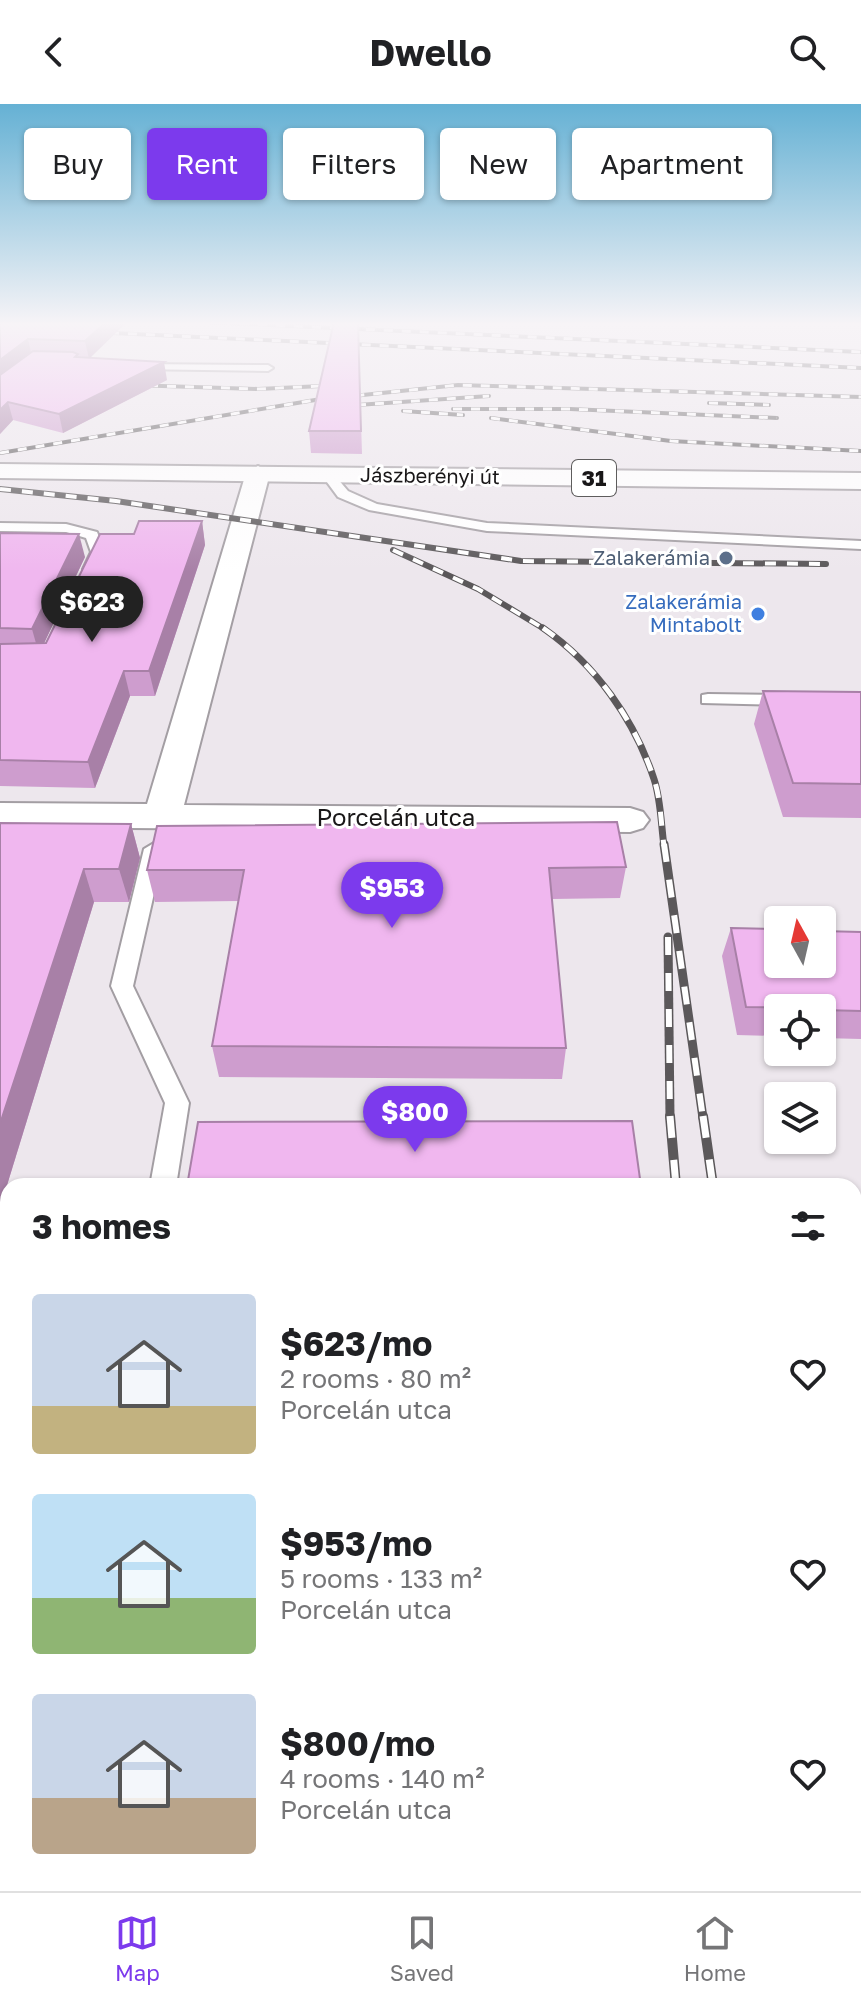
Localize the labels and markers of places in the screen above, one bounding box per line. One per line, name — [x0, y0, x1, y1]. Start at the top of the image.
place label: Zalakerámia — [593, 545, 710, 569]
marker: Zalakerámia — [717, 549, 735, 567]
pin: $623 — [45, 576, 139, 644]
place label: Zalakerámia Mintabolt — [625, 589, 742, 636]
marker: Zalakerámia Mintabolt — [749, 605, 767, 623]
pin: $953 — [345, 862, 439, 930]
pin: $800 — [368, 1086, 462, 1154]

